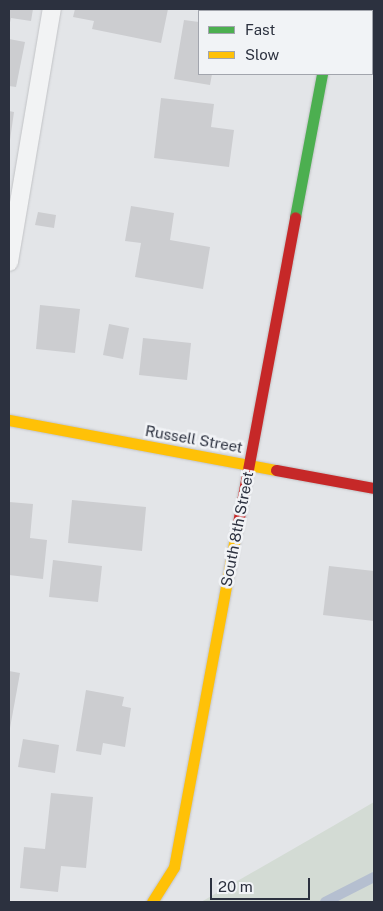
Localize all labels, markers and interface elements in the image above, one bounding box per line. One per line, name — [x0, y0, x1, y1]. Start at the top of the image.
legend — [198, 10, 373, 75]
text: Fast — [245, 21, 275, 38]
text: Slow — [245, 46, 279, 63]
street label: Russell Street — [144, 422, 244, 456]
street label: South 8th Street — [217, 470, 257, 588]
scale bar — [213, 868, 313, 900]
text: 20 m — [218, 878, 253, 895]

